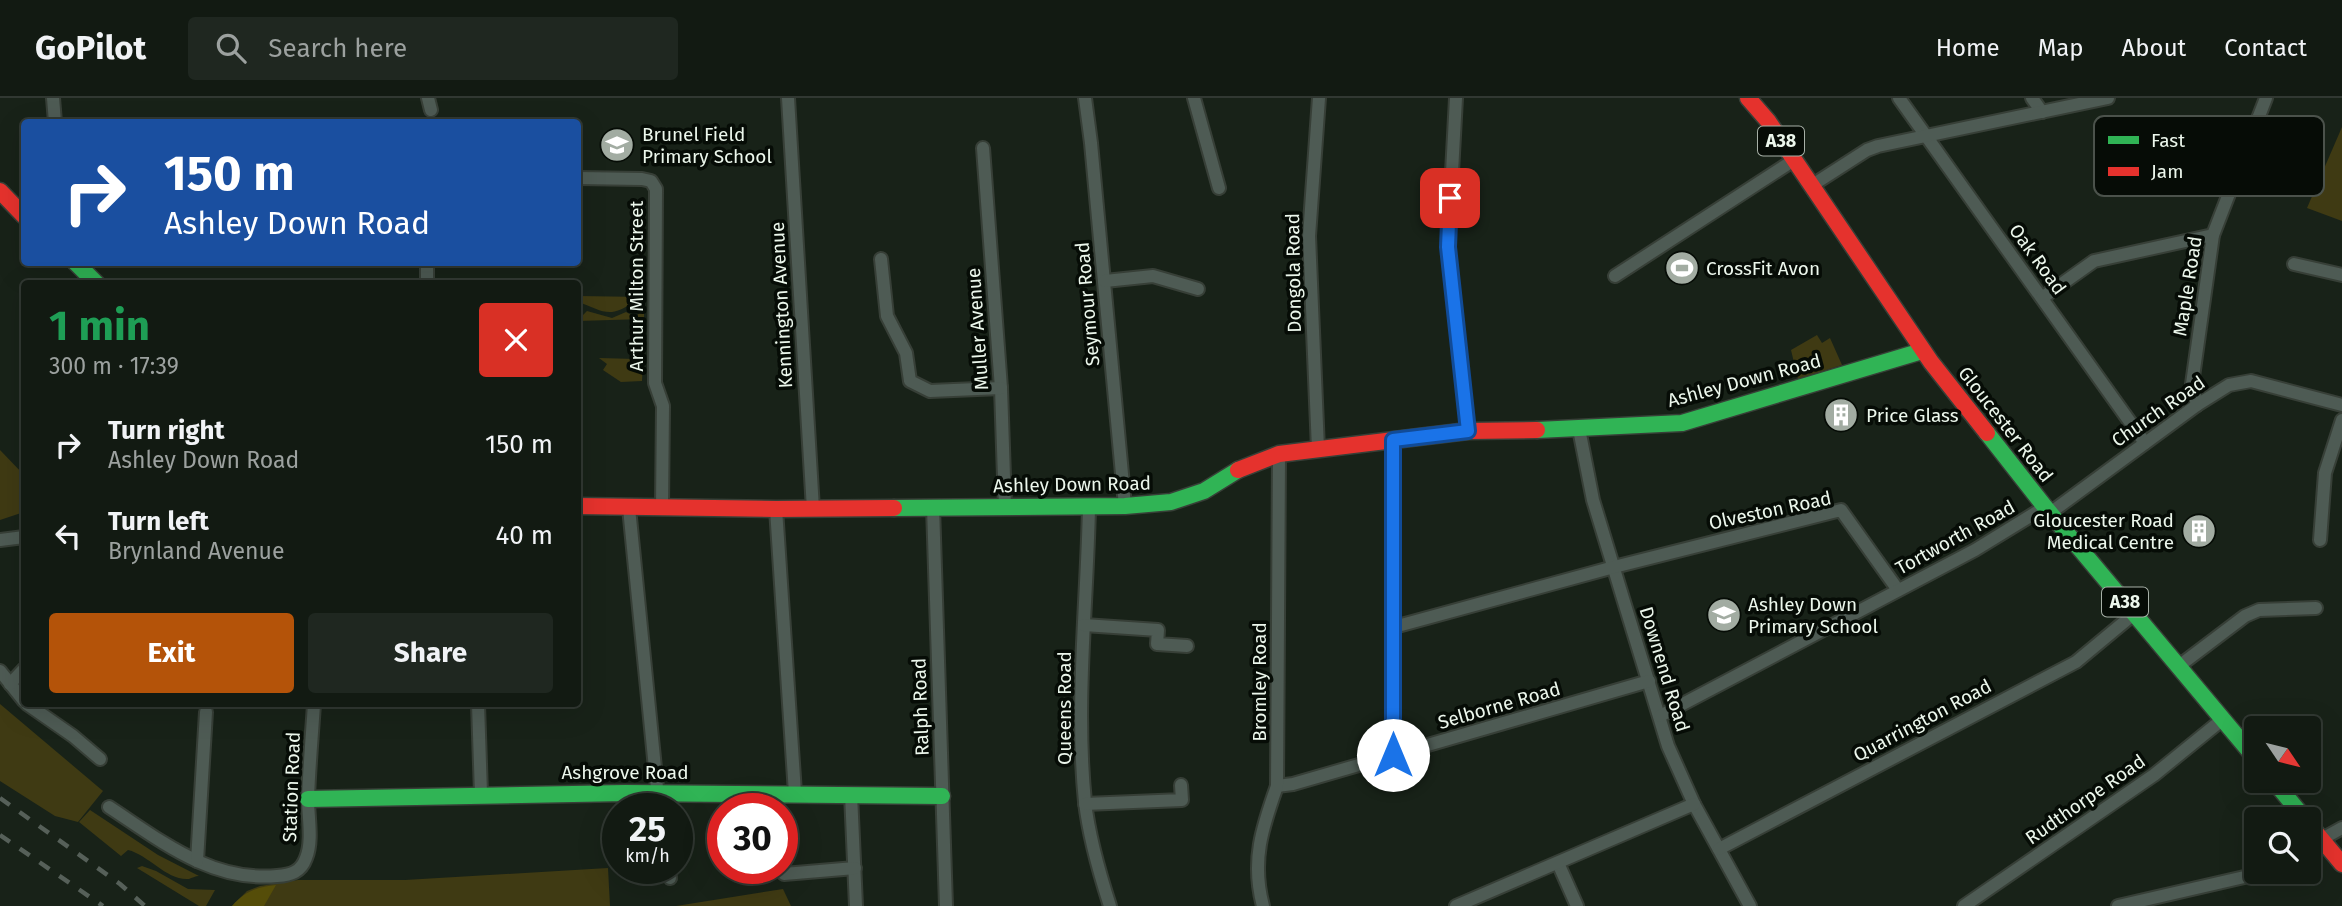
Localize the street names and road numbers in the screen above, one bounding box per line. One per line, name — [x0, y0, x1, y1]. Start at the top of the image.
road number: A38 — [1758, 126, 1804, 156]
street label: Arthur Milton Street — [625, 200, 648, 371]
street label: Dongola Road — [1281, 213, 1306, 333]
street label: Oak Road — [2004, 219, 2071, 299]
street label: Kennington Avenue — [766, 221, 797, 389]
street label: Maple Road — [2168, 234, 2207, 338]
street label: Seymour Road — [1071, 241, 1104, 367]
street label: Muller Avenue — [962, 267, 993, 391]
street label: Ashley Down Road — [1665, 349, 1823, 412]
street label: Gloucester Road — [1953, 362, 2058, 487]
street label: Church Road — [2107, 371, 2209, 452]
street label: Ashley Down Road — [993, 472, 1151, 497]
street label: Olveston Road — [1707, 486, 1833, 535]
street label: Tortworth Road — [1892, 495, 2019, 580]
road number: A38 — [2102, 588, 2148, 616]
street label: Downend Road — [1635, 604, 1694, 735]
street label: Bromley Road — [1248, 622, 1271, 742]
street label: Queens Road — [1053, 651, 1076, 765]
street label: Ralph Road — [907, 657, 934, 757]
street label: Quarrington Road — [1849, 674, 1995, 767]
street label: Selborne Road — [1435, 677, 1563, 734]
street label: Station Road — [278, 731, 305, 843]
street label: Rudthorpe Road — [2021, 750, 2150, 849]
street label: Ashgrove Road — [561, 761, 689, 784]

